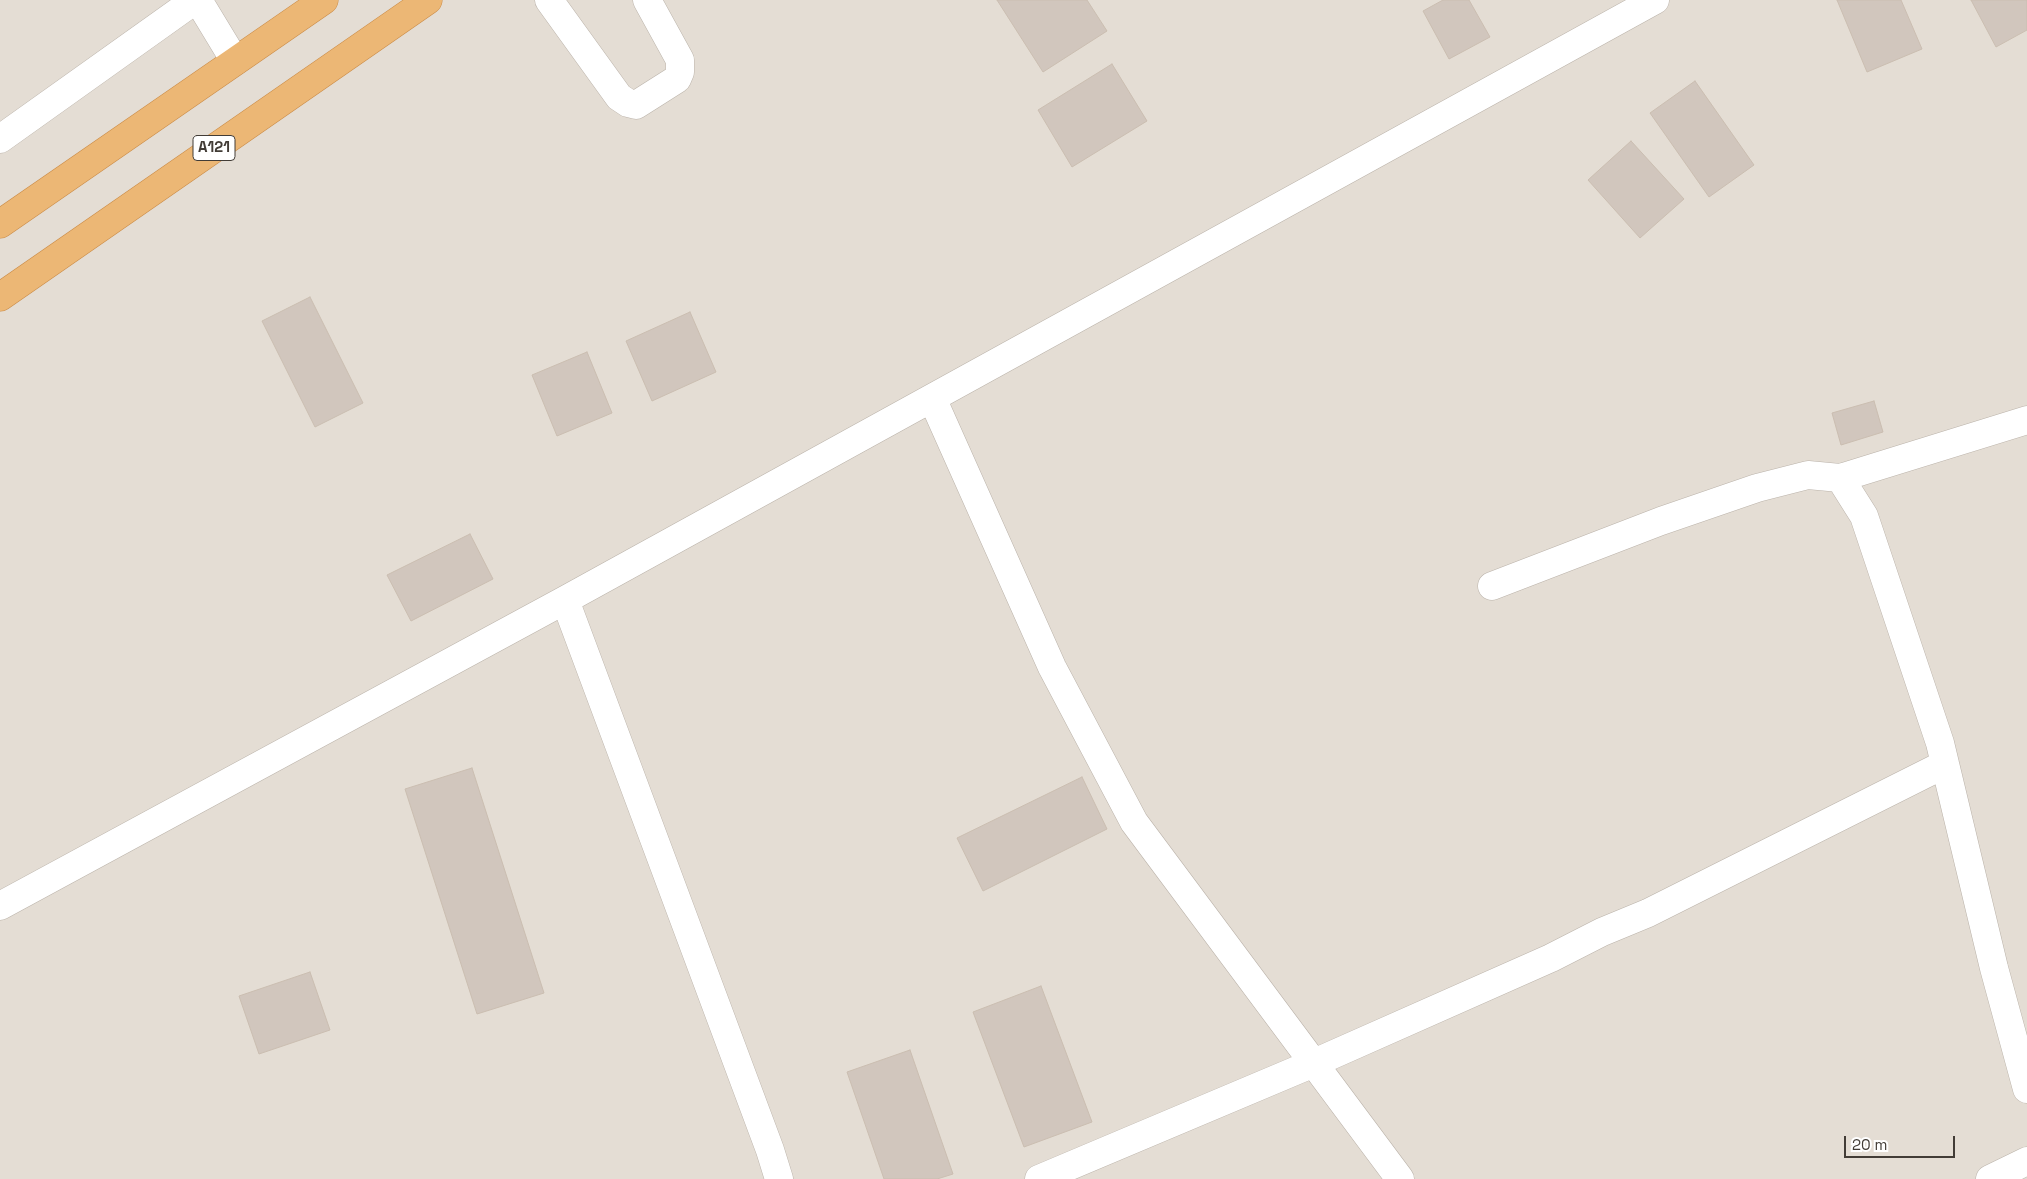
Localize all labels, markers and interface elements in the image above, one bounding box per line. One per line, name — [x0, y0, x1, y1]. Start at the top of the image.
road number: A121 — [193, 136, 235, 160]
scale bar — [1847, 1126, 1958, 1158]
text: 20 m — [1852, 1135, 1887, 1154]

